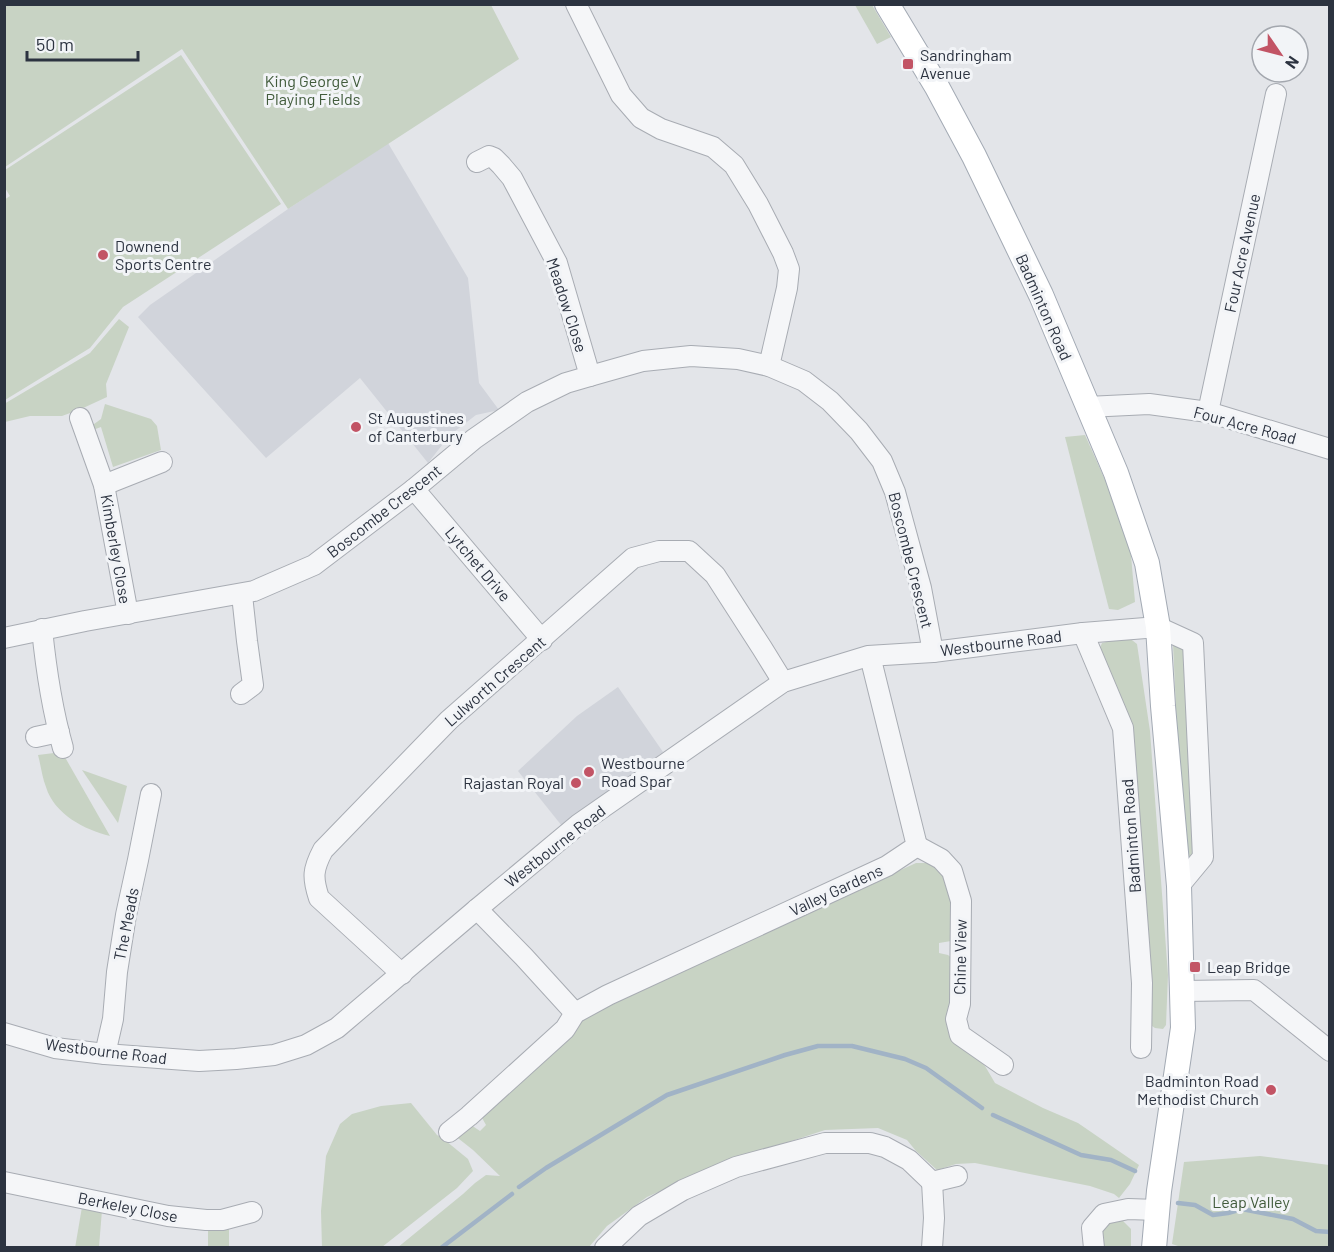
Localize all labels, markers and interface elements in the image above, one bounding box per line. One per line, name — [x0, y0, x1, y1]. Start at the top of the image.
scale bar — [27, 24, 138, 62]
north arrow — [1250, 24, 1310, 84]
text: 50 m — [36, 33, 74, 55]
place label: Sandringham Avenue — [920, 45, 1012, 82]
text: N — [1282, 53, 1304, 73]
marker: Sandringham Avenue — [901, 57, 915, 71]
park label: King George V Playing Fields — [265, 71, 361, 108]
street label: Four Acre Avenue — [1220, 192, 1263, 314]
place label: Downend Sports Centre — [115, 236, 212, 273]
marker: Downend Sports Centre — [96, 248, 110, 262]
street label: Badminton Road — [1013, 251, 1076, 363]
street label: Meadow Close — [543, 255, 592, 355]
street label: Four Acre Road — [1192, 402, 1299, 447]
place label: St Augustines of Canterbury — [368, 408, 464, 445]
marker: St Augustines of Canterbury — [349, 420, 363, 434]
street label: Boscombe Crescent — [323, 460, 445, 561]
street label: Boscombe Crescent — [885, 490, 938, 630]
street label: Kimberley Close — [98, 493, 135, 605]
street label: Lytchet Drive — [442, 522, 515, 605]
street label: Westbourne Road — [939, 626, 1063, 659]
street label: Lulworth Crescent — [440, 632, 549, 730]
place label: Westbourne Road Spar — [601, 753, 685, 790]
marker: Westbourne Road Spar — [582, 765, 596, 779]
place label: Rajastan Royal — [463, 773, 564, 792]
marker: Rajastan Royal — [569, 776, 583, 790]
street label: Badminton Road — [1117, 778, 1144, 894]
street label: Westbourne Road — [501, 800, 609, 891]
street label: Valley Gardens — [786, 860, 885, 919]
street label: The Meads — [109, 886, 142, 962]
street label: Chine View — [949, 918, 970, 995]
place label: Leap Bridge — [1207, 957, 1291, 976]
marker: Leap Bridge — [1188, 960, 1202, 974]
street label: Westbourne Road — [44, 1034, 168, 1067]
place label: Badminton Road Methodist Church — [1137, 1071, 1259, 1108]
marker: Badminton Road Methodist Church — [1264, 1083, 1278, 1097]
street label: Berkeley Close — [76, 1187, 180, 1226]
park label: Leap Valley — [1212, 1192, 1290, 1211]

